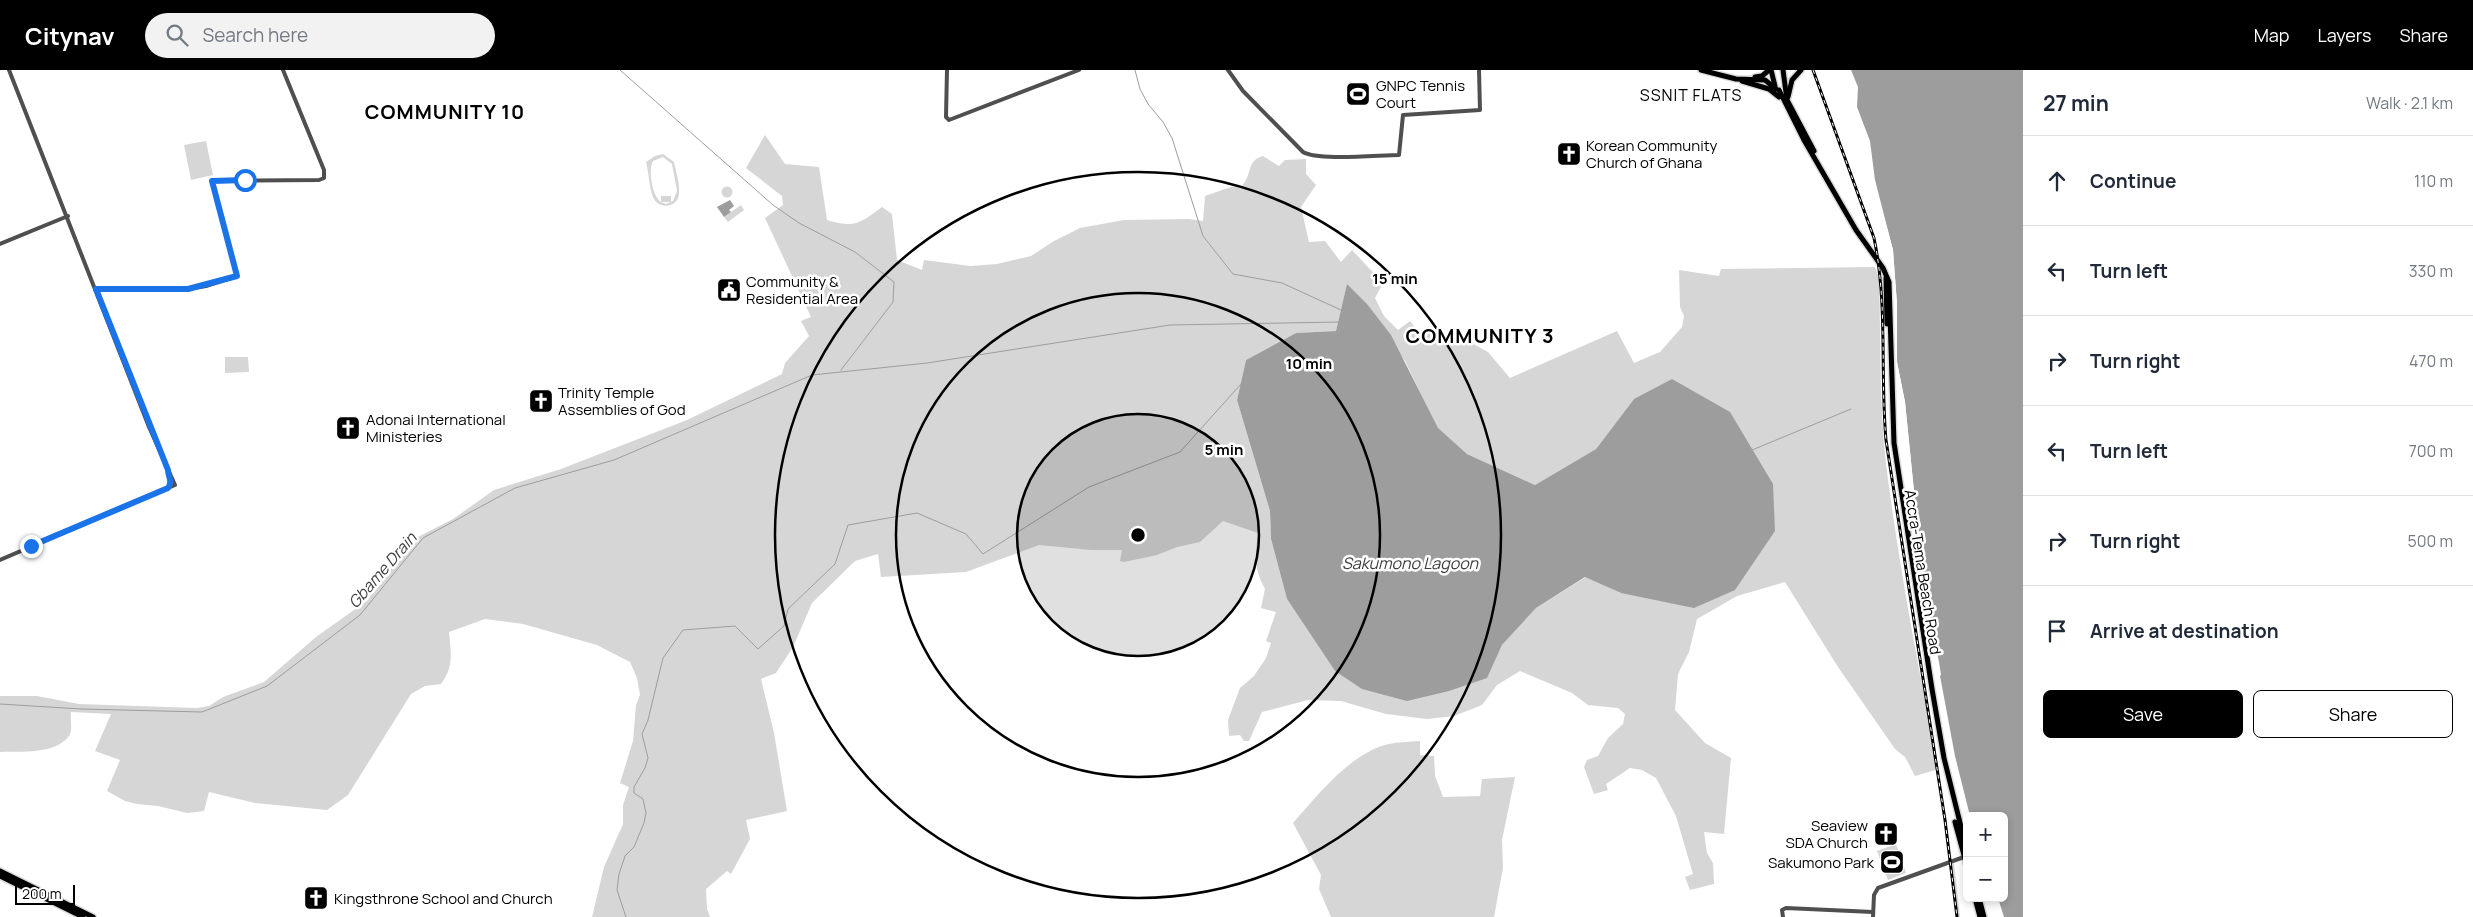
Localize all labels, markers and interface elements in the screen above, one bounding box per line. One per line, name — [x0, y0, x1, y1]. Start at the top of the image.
search box — [145, 13, 495, 58]
text: Citynav — [25, 19, 115, 52]
icon: search — [163, 21, 191, 49]
text: Search here — [203, 22, 308, 48]
text: Map — [2254, 23, 2289, 47]
text: Layers — [2317, 23, 2371, 47]
text: Share — [2399, 23, 2448, 47]
place label: GNPC Tennis Court — [1376, 75, 1465, 113]
sports icon: GNPC Tennis Court — [1345, 81, 1371, 107]
district label: SSNIT FLATS — [1640, 84, 1742, 106]
text: 27 min — [2043, 89, 2109, 117]
text: Walk · 2.1 km — [2366, 92, 2453, 114]
district label: COMMUNITY 10 — [365, 98, 525, 125]
place label: Korean Community Church of Ghana — [1586, 135, 1717, 173]
church icon: Korean Community Church of Ghana — [1556, 141, 1582, 167]
icon: ahead — [2043, 167, 2071, 195]
text: Continue — [2090, 168, 2176, 194]
route start — [234, 169, 257, 192]
text: 110 m — [2414, 170, 2453, 192]
icon: left — [2043, 257, 2071, 285]
text: Turn left — [2090, 258, 2168, 284]
text: 330 m — [2409, 260, 2453, 282]
text: 15 min — [1372, 268, 1418, 289]
place label: Community & Residential Area — [746, 271, 858, 309]
public building icon: Community & Residential Area — [716, 277, 742, 303]
district label: COMMUNITY 3 — [1405, 322, 1555, 349]
icon: right — [2043, 347, 2071, 375]
text: Turn right — [2090, 348, 2180, 374]
text: 470 m — [2409, 350, 2453, 372]
text: 10 min — [1286, 353, 1332, 374]
place label: Trinity Temple Assemblies of God — [558, 382, 686, 420]
church icon: Trinity Temple Assemblies of God — [528, 388, 554, 414]
place label: Adonai International Ministeries — [366, 409, 506, 447]
church icon: Adonai International Ministeries — [335, 415, 361, 441]
icon: left — [2043, 437, 2071, 465]
text: Turn left — [2090, 438, 2168, 464]
text: 5 min — [1205, 439, 1243, 460]
text: 700 m — [2409, 440, 2453, 462]
street label: Accra-Tema Beach Road — [1900, 488, 1946, 656]
centre of rings — [1129, 526, 1147, 544]
water label: Gbame Drain — [343, 527, 421, 613]
icon: right — [2043, 527, 2071, 555]
text: Turn right — [2090, 528, 2180, 554]
text: 500 m — [2407, 530, 2453, 552]
route end — [20, 535, 43, 558]
water label: Sakumono Lagoon — [1342, 552, 1479, 574]
icon: arrive — [2043, 617, 2071, 645]
text: Arrive at destination — [2090, 618, 2279, 644]
button: Save — [2043, 690, 2243, 738]
button: Share — [2253, 690, 2453, 738]
map controls — [1963, 812, 2008, 902]
button: + — [1963, 812, 2008, 857]
place label: Seaview SDA Church — [1785, 815, 1868, 853]
church icon: Seaview SDA Church — [1873, 821, 1899, 847]
sports icon: Sakumono Park — [1879, 849, 1905, 875]
place label: Sakumono Park — [1768, 852, 1875, 873]
button: − — [1963, 857, 2008, 902]
scale bar — [15, 882, 75, 905]
text: 200 m — [22, 884, 62, 903]
church icon: Kingsthrone School and Church — [303, 885, 329, 911]
place label: Kingsthrone School and Church — [334, 888, 553, 909]

